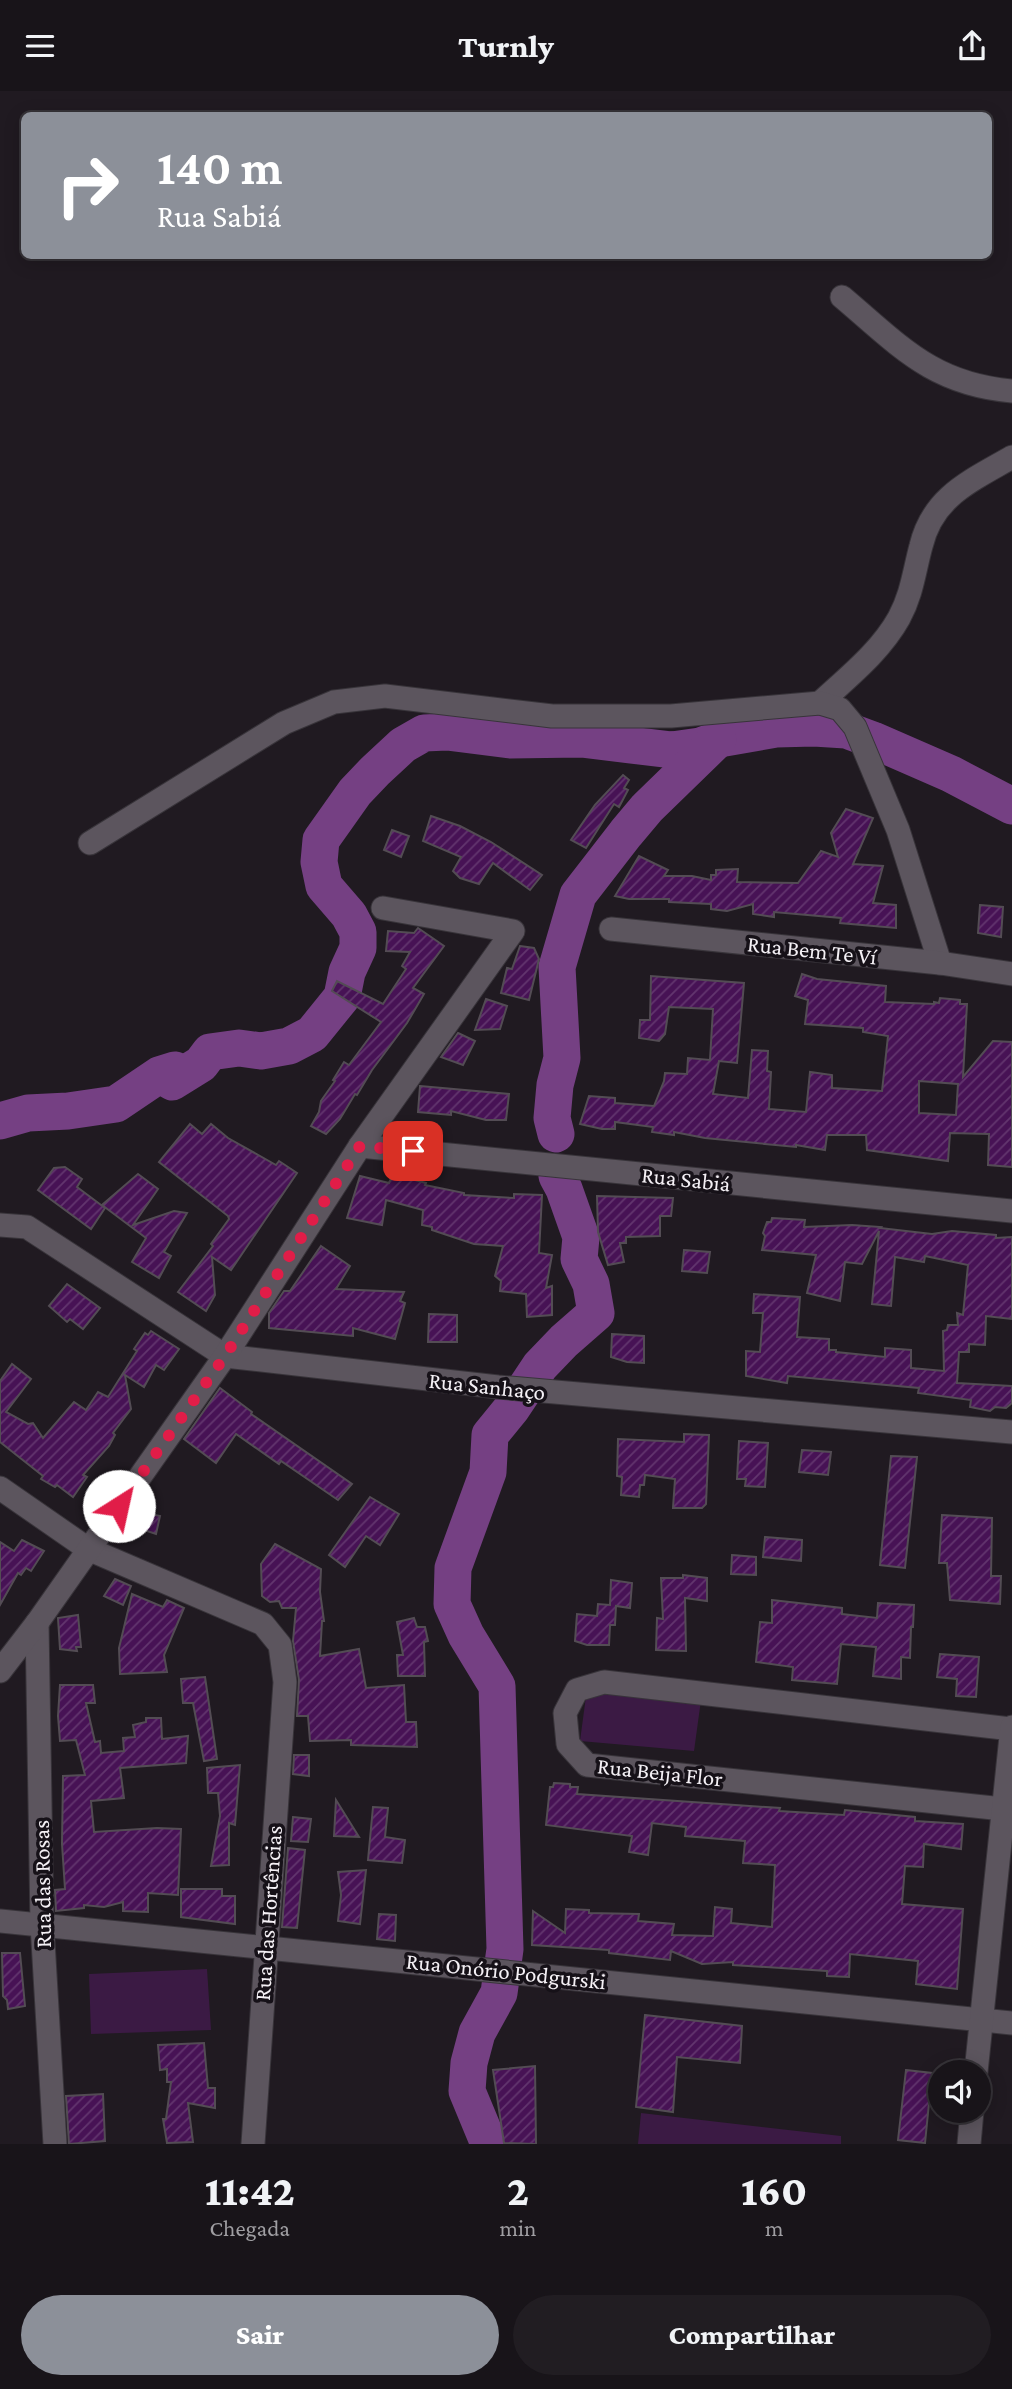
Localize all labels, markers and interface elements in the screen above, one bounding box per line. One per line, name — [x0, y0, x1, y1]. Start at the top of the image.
icon: menu — [21, 27, 59, 65]
icon: share — [953, 27, 991, 65]
text: Turnly — [458, 28, 554, 64]
icon: right — [42, 140, 133, 231]
text: 140 m — [157, 140, 282, 195]
text: Rua Sabiá — [157, 198, 282, 234]
street label: Rua Bem Te Ví — [746, 930, 879, 970]
pin — [383, 1121, 443, 1181]
icon: arrive — [394, 1132, 432, 1170]
street label: Rua Sabiá — [640, 1161, 732, 1197]
street label: Rua Sanhaço — [427, 1367, 547, 1405]
position arrow — [82, 1469, 156, 1543]
street label: Rua Beija Flor — [596, 1752, 724, 1792]
street label: Rua das Rosas — [28, 1820, 56, 1948]
street label: Rua das Hortências — [249, 1825, 287, 2001]
street label: Rua Onório Podgurski — [405, 1948, 607, 1994]
map controls — [928, 2060, 991, 2123]
button: sound — [928, 2060, 991, 2123]
text: 11:42 — [205, 2167, 295, 2214]
text: 2 — [507, 2167, 529, 2214]
text: 160 — [741, 2167, 807, 2214]
text: Chegada — [210, 2215, 290, 2241]
text: min — [499, 2215, 536, 2241]
text: m — [765, 2215, 783, 2241]
button: Sair — [21, 2295, 499, 2375]
button: Compartilhar — [513, 2295, 991, 2375]

